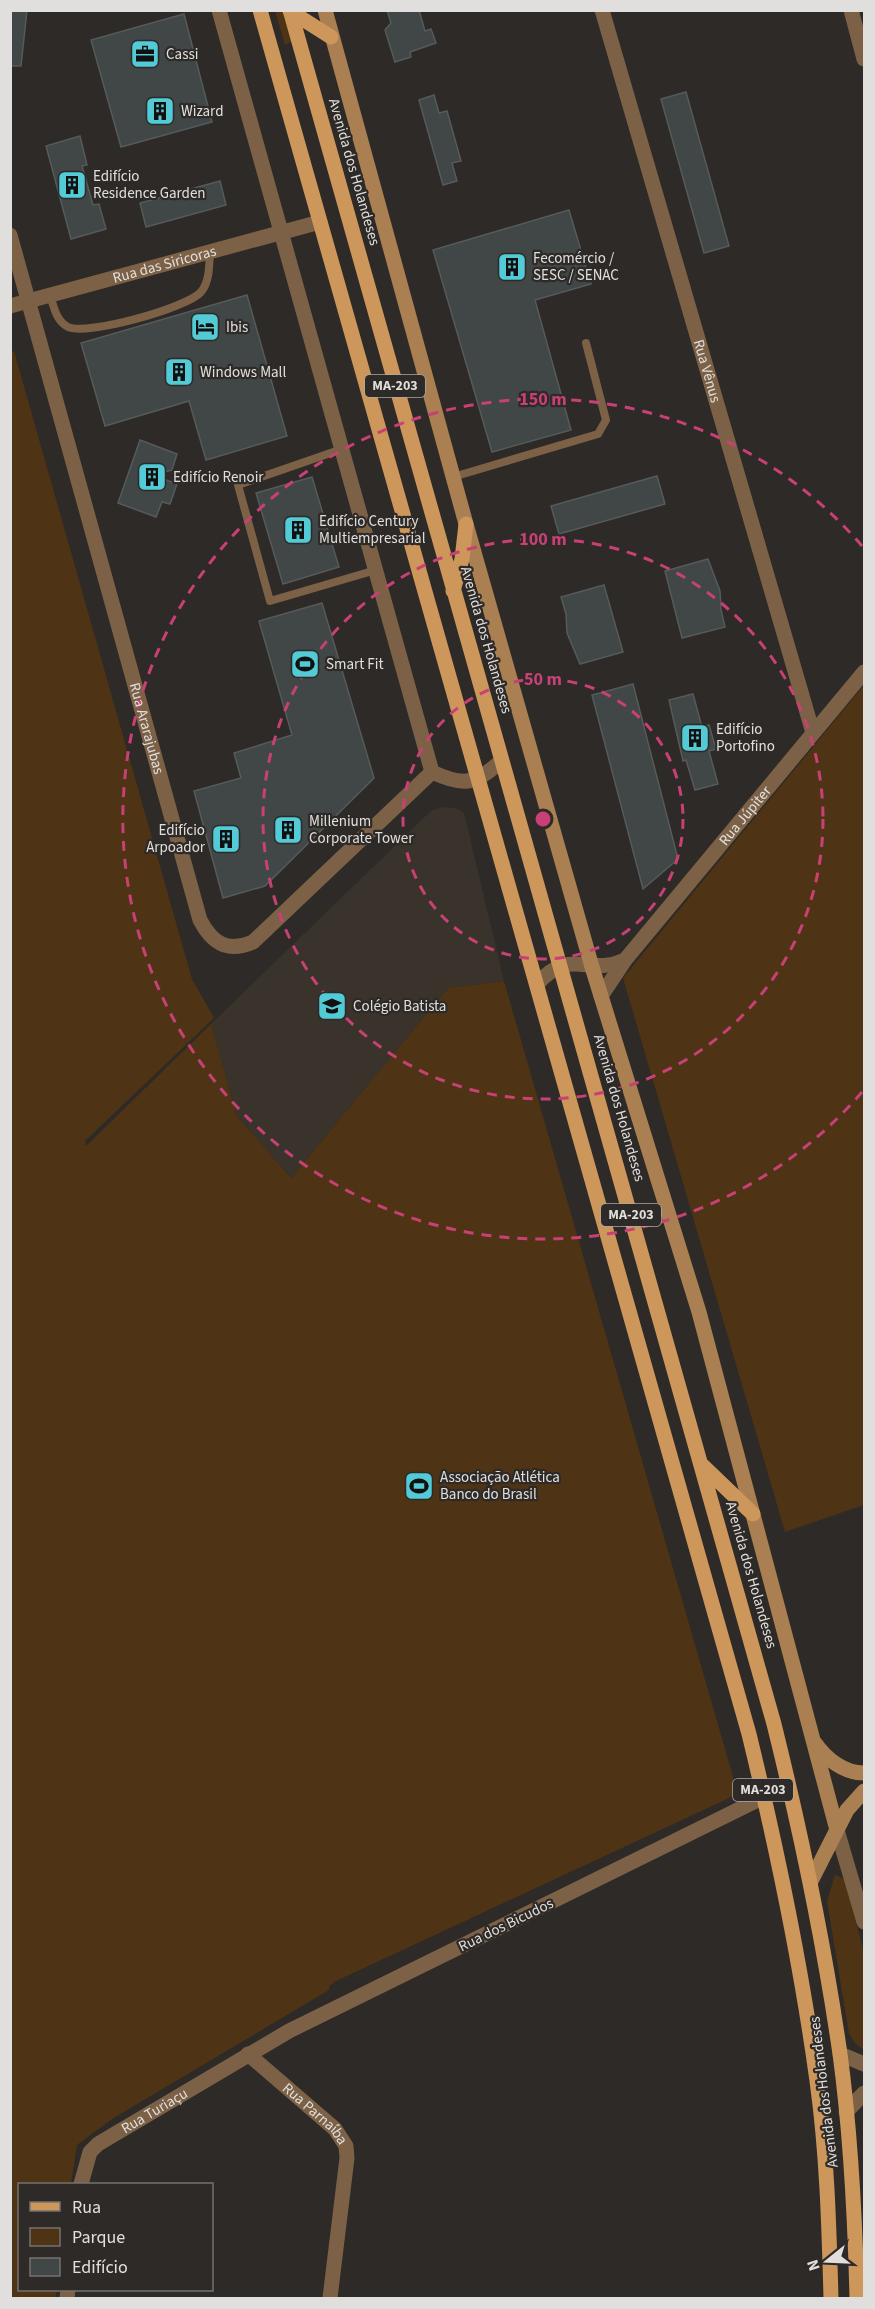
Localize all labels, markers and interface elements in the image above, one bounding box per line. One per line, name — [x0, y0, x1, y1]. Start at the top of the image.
office icon: Cassi — [129, 38, 161, 70]
place label: Cassi — [166, 44, 198, 65]
building icon: Wizard — [144, 95, 176, 127]
street label: Avenida dos Holandeses — [323, 96, 385, 248]
place label: Wizard — [181, 101, 223, 122]
place label: Edifício Residence Garden — [93, 166, 206, 204]
building icon: Edifício Residence Garden — [56, 169, 88, 201]
street label: Rua das Siricoras — [110, 240, 219, 288]
place label: Fecomércio / SESC / SENAC — [533, 248, 619, 286]
building icon: Fecomércio / SESC / SENAC — [496, 251, 528, 283]
hotel icon: Ibis — [189, 311, 221, 343]
place label: Ibis — [226, 317, 248, 338]
street label: Rua Vênus — [688, 337, 727, 405]
building icon: Windows Mall — [163, 356, 195, 388]
place label: Windows Mall — [200, 362, 286, 383]
road number: MA-203 — [365, 375, 425, 397]
text: 150 m — [519, 387, 567, 412]
building icon: Edifício Renoir — [136, 461, 168, 493]
place label: Edifício Renoir — [173, 467, 264, 488]
place label: Edifício Century Multiempresarial — [319, 511, 426, 549]
building icon: Edifício Century Multiempresarial — [282, 514, 314, 546]
text: 100 m — [519, 527, 567, 552]
street label: Avenida dos Holandeses — [455, 564, 517, 716]
sports icon: Smart Fit — [289, 648, 321, 680]
place label: Smart Fit — [326, 654, 383, 675]
text: 50 m — [524, 667, 562, 692]
street label: Rua Ararajubas — [124, 680, 170, 777]
place label: Edifício Portofino — [716, 719, 775, 757]
building icon: Edifício Portofino — [679, 722, 711, 754]
street label: Rua Júpiter — [714, 780, 777, 850]
centre of rings — [533, 809, 553, 829]
place label: Millenium Corporate Tower — [309, 811, 414, 849]
building icon: Millenium Corporate Tower — [272, 814, 304, 846]
place label: Edifício Arpoador — [146, 820, 206, 858]
building icon: Edifício Arpoador — [210, 823, 242, 855]
school or university icon: Colégio Batista — [316, 990, 348, 1022]
place label: Colégio Batista — [353, 996, 446, 1017]
street label: Avenida dos Holandeses — [588, 1032, 650, 1184]
road number: MA-203 — [601, 1204, 661, 1226]
place label: Associação Atlética Banco do Brasil — [440, 1467, 560, 1505]
sports icon: Associação Atlética Banco do Brasil — [403, 1470, 435, 1502]
street label: Avenida dos Holandeses — [720, 1499, 782, 1651]
road number: MA-203 — [733, 1779, 793, 1801]
street label: Rua dos Bicudos — [455, 1893, 557, 1957]
street label: Avenida dos Holandeses — [804, 2015, 844, 2169]
street label: Rua Parnaíba — [278, 2078, 353, 2149]
street label: Rua Turiaçu — [117, 2083, 192, 2139]
legend — [18, 2183, 213, 2291]
text: Rua — [72, 2195, 101, 2220]
text: Parque — [72, 2225, 125, 2250]
north arrow — [797, 2231, 857, 2291]
text: Edifício — [72, 2255, 128, 2280]
text: N — [802, 2257, 826, 2274]

